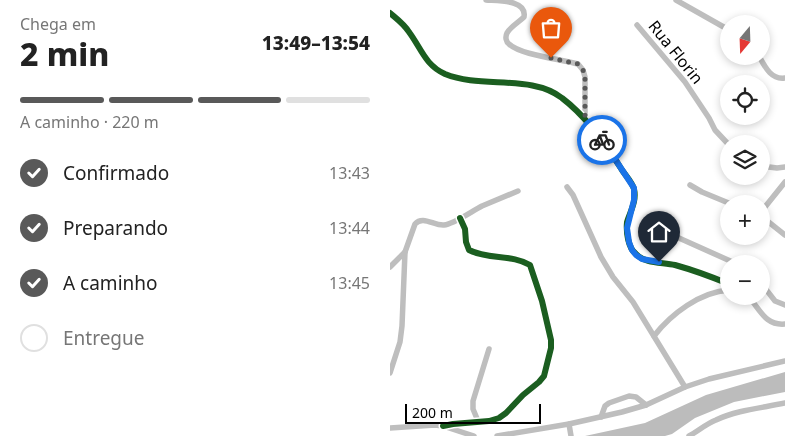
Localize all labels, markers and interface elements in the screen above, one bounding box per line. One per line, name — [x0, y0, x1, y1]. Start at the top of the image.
pin — [530, 7, 572, 58]
text: Chega em — [20, 13, 96, 35]
icon: bag — [537, 14, 565, 42]
north arrow — [720, 15, 770, 65]
map controls — [720, 15, 770, 305]
street label: Rua Florin — [644, 16, 708, 88]
text: 13:49–13:54 — [262, 30, 370, 56]
text: 2 min — [20, 32, 109, 75]
button: locate — [720, 75, 770, 125]
text: A caminho · 220 m — [20, 111, 159, 133]
courier — [577, 115, 627, 165]
icon: bike — [588, 126, 616, 154]
button: layers — [720, 135, 770, 185]
icon: check — [20, 159, 48, 187]
text: Confirmado — [63, 160, 169, 186]
text: 13:43 — [329, 162, 370, 184]
button: + — [720, 195, 770, 245]
pin — [638, 211, 680, 262]
icon: check — [20, 214, 48, 242]
text: Preparando — [63, 215, 168, 241]
text: 13:44 — [329, 217, 370, 239]
icon: home — [645, 218, 673, 246]
button: − — [720, 255, 770, 305]
icon: check — [20, 269, 48, 297]
text: A caminho — [63, 270, 158, 296]
text: 13:45 — [329, 272, 370, 294]
text: Entregue — [63, 325, 145, 351]
scale bar — [405, 401, 541, 424]
text: 200 m — [412, 403, 453, 422]

